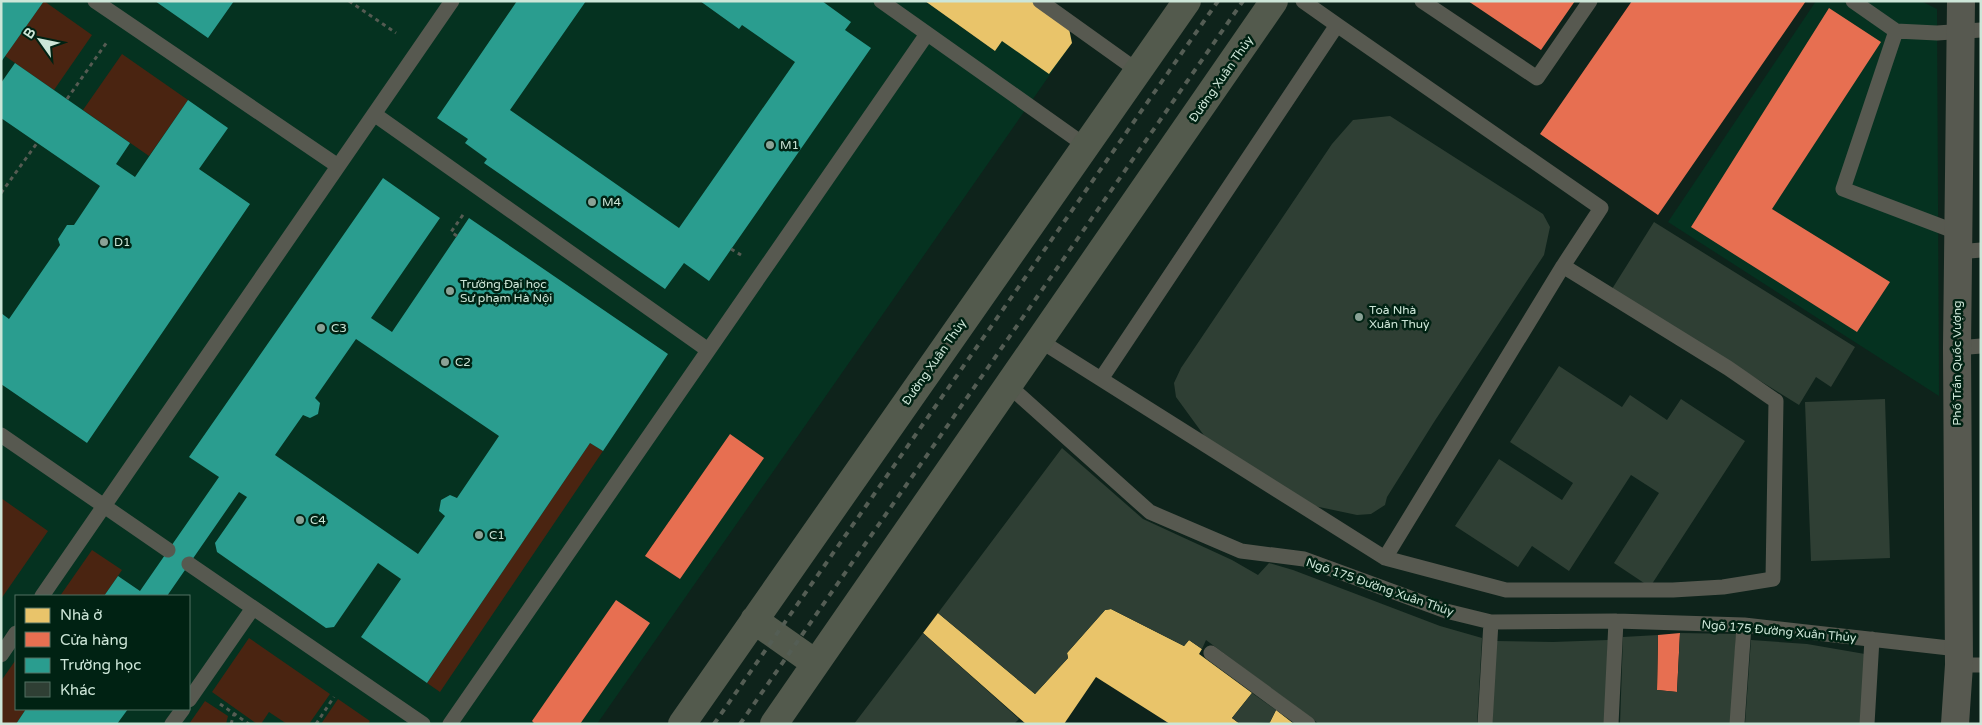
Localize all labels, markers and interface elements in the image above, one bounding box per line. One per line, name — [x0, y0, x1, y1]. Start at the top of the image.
north arrow — [15, 15, 65, 65]
text: B — [20, 24, 39, 42]
street label: Đường Xuân Thủy — [1186, 33, 1256, 125]
place label: M1 — [780, 138, 799, 152]
marker: M1 — [764, 139, 776, 151]
place label: M4 — [602, 195, 622, 209]
marker: M4 — [586, 196, 598, 208]
place label: D1 — [114, 235, 131, 249]
marker: D1 — [98, 236, 110, 248]
place label: Trường Đại học Sư phạm Hà Nội — [460, 277, 552, 305]
marker: Trường Đại học Sư phạm Hà Nội — [444, 285, 456, 297]
street label: Phố Trần Quốc Vượng — [1950, 300, 1964, 426]
place label: Toà Nhà Xuân Thuỷ — [1369, 303, 1430, 331]
marker: Toà Nhà Xuân Thuỷ — [1353, 311, 1365, 323]
street label: Đường Xuân Thủy — [899, 316, 969, 408]
place label: C3 — [331, 321, 347, 335]
marker: C3 — [315, 322, 327, 334]
place label: C2 — [455, 355, 471, 369]
marker: C2 — [439, 356, 451, 368]
place label: C4 — [310, 513, 326, 527]
marker: C4 — [294, 514, 306, 526]
place label: C1 — [489, 528, 505, 542]
marker: C1 — [473, 529, 485, 541]
street label: Ngõ 175 Đường Xuân Thủy — [1304, 555, 1456, 619]
legend — [15, 595, 190, 710]
text: Nhà ở — [60, 606, 102, 624]
street label: Ngõ 175 Đường Xuân Thủy — [1701, 617, 1858, 645]
text: Cửa hàng — [60, 631, 128, 649]
text: Trường học — [60, 656, 141, 674]
text: Khác — [60, 681, 96, 699]

